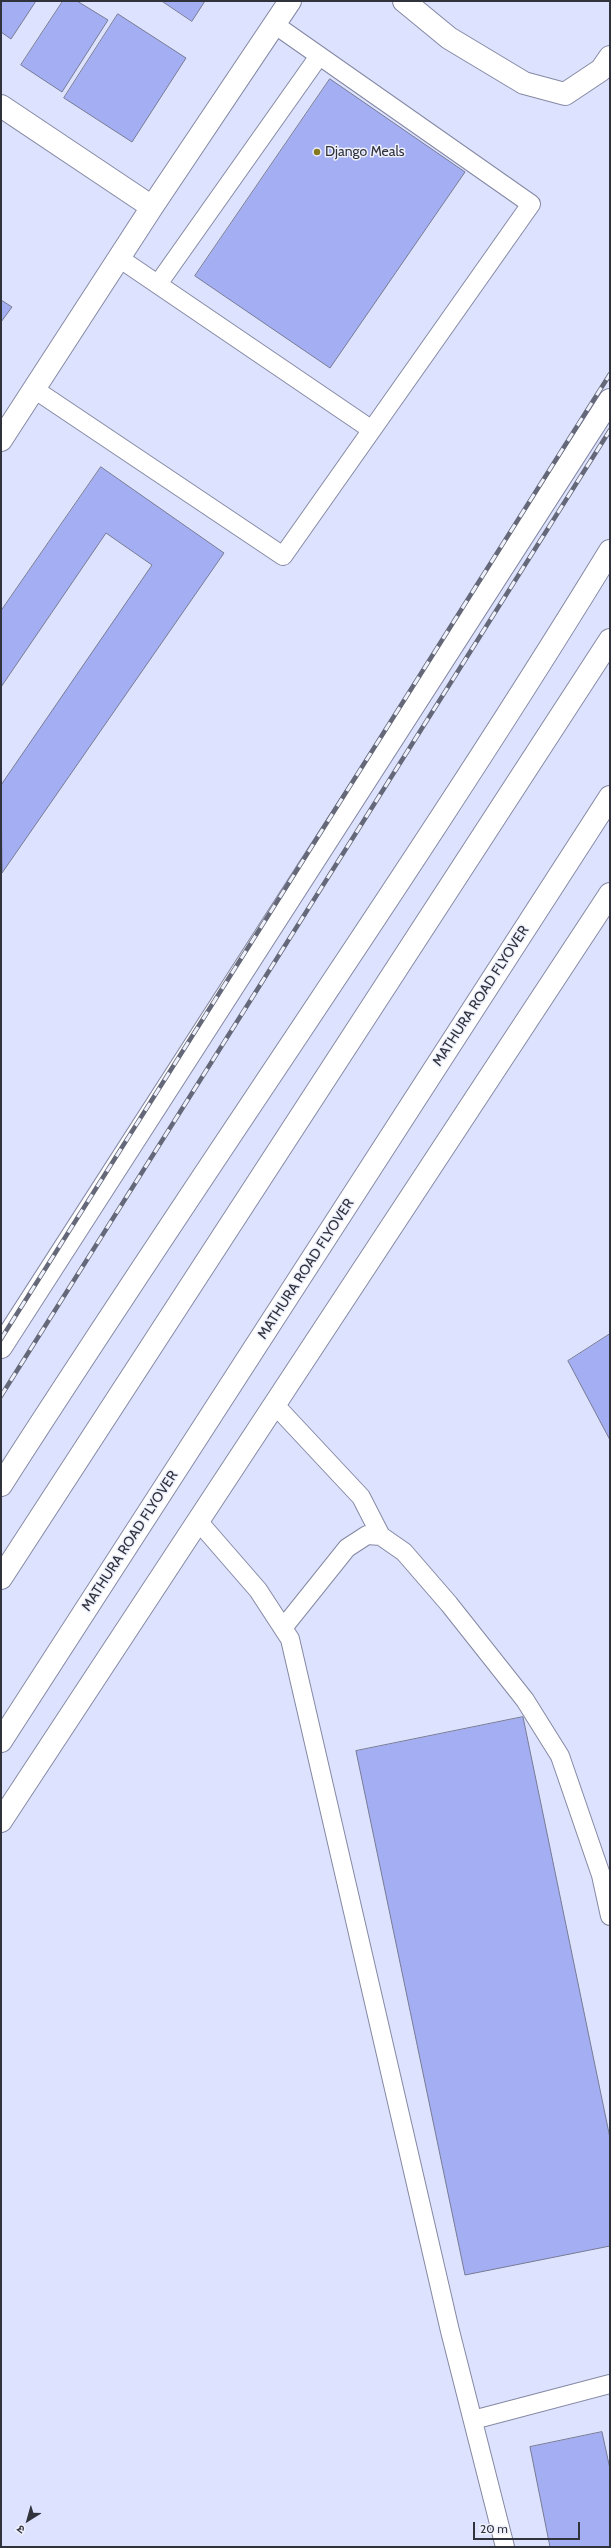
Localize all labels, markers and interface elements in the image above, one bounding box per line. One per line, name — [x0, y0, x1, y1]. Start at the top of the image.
place label: Django Meals — [325, 144, 405, 160]
marker: Django Meals — [312, 147, 322, 157]
street label: MATHURA ROAD FLYOVER — [429, 923, 533, 1069]
street label: MATHURA ROAD FLYOVER — [254, 1196, 358, 1342]
street label: MATHURA ROAD FLYOVER — [78, 1468, 182, 1614]
north arrow — [8, 2500, 48, 2540]
scale bar — [475, 2514, 582, 2540]
text: 20 m — [480, 2521, 508, 2536]
text: उ — [14, 2522, 28, 2537]

